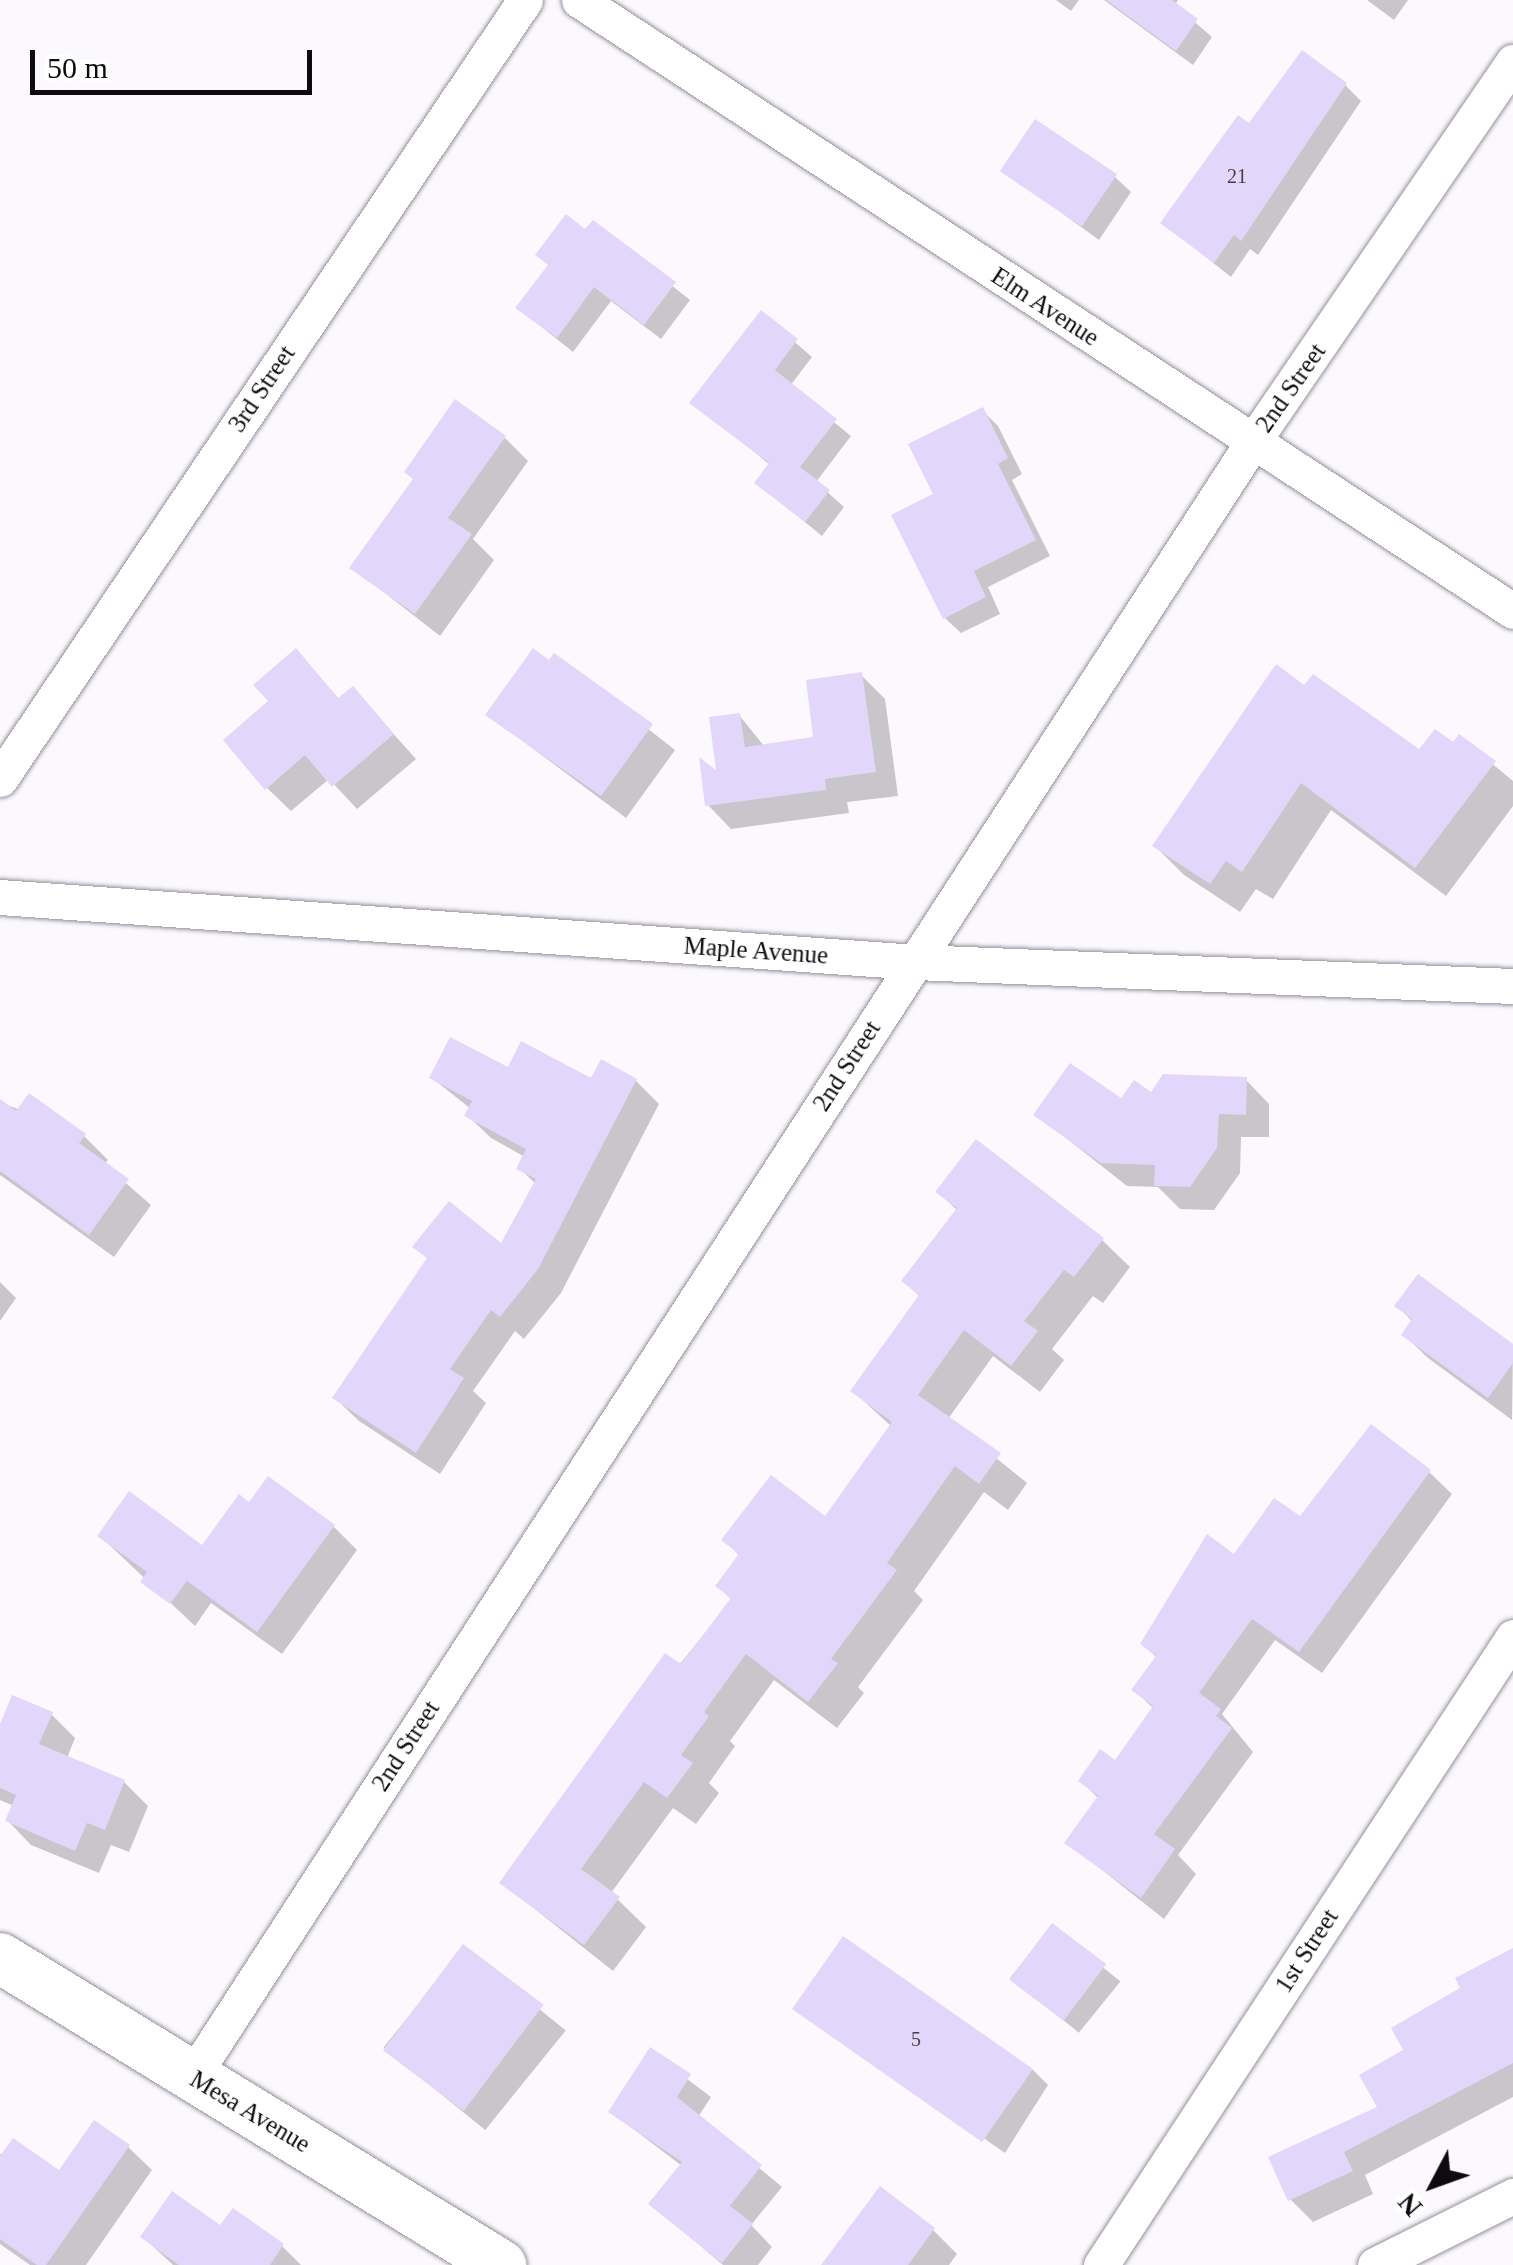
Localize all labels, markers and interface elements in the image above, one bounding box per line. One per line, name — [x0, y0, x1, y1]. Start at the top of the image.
scale bar — [35, 30, 318, 92]
text: 50 m — [47, 51, 108, 84]
house number: 21 — [1227, 164, 1247, 188]
street label: Elm Avenue — [985, 261, 1105, 353]
street label: 2nd Street — [1249, 338, 1333, 438]
street label: 3rd Street — [222, 340, 302, 438]
street label: Maple Avenue — [682, 931, 830, 971]
street label: 2nd Street — [807, 1015, 887, 1117]
street label: 2nd Street — [366, 1695, 446, 1797]
street label: 1st Street — [1269, 1904, 1345, 1998]
house number: 5 — [911, 2027, 921, 2051]
street label: Mesa Avenue — [184, 2064, 316, 2160]
north arrow — [1383, 2135, 1483, 2235]
text: N — [1392, 2187, 1428, 2223]

